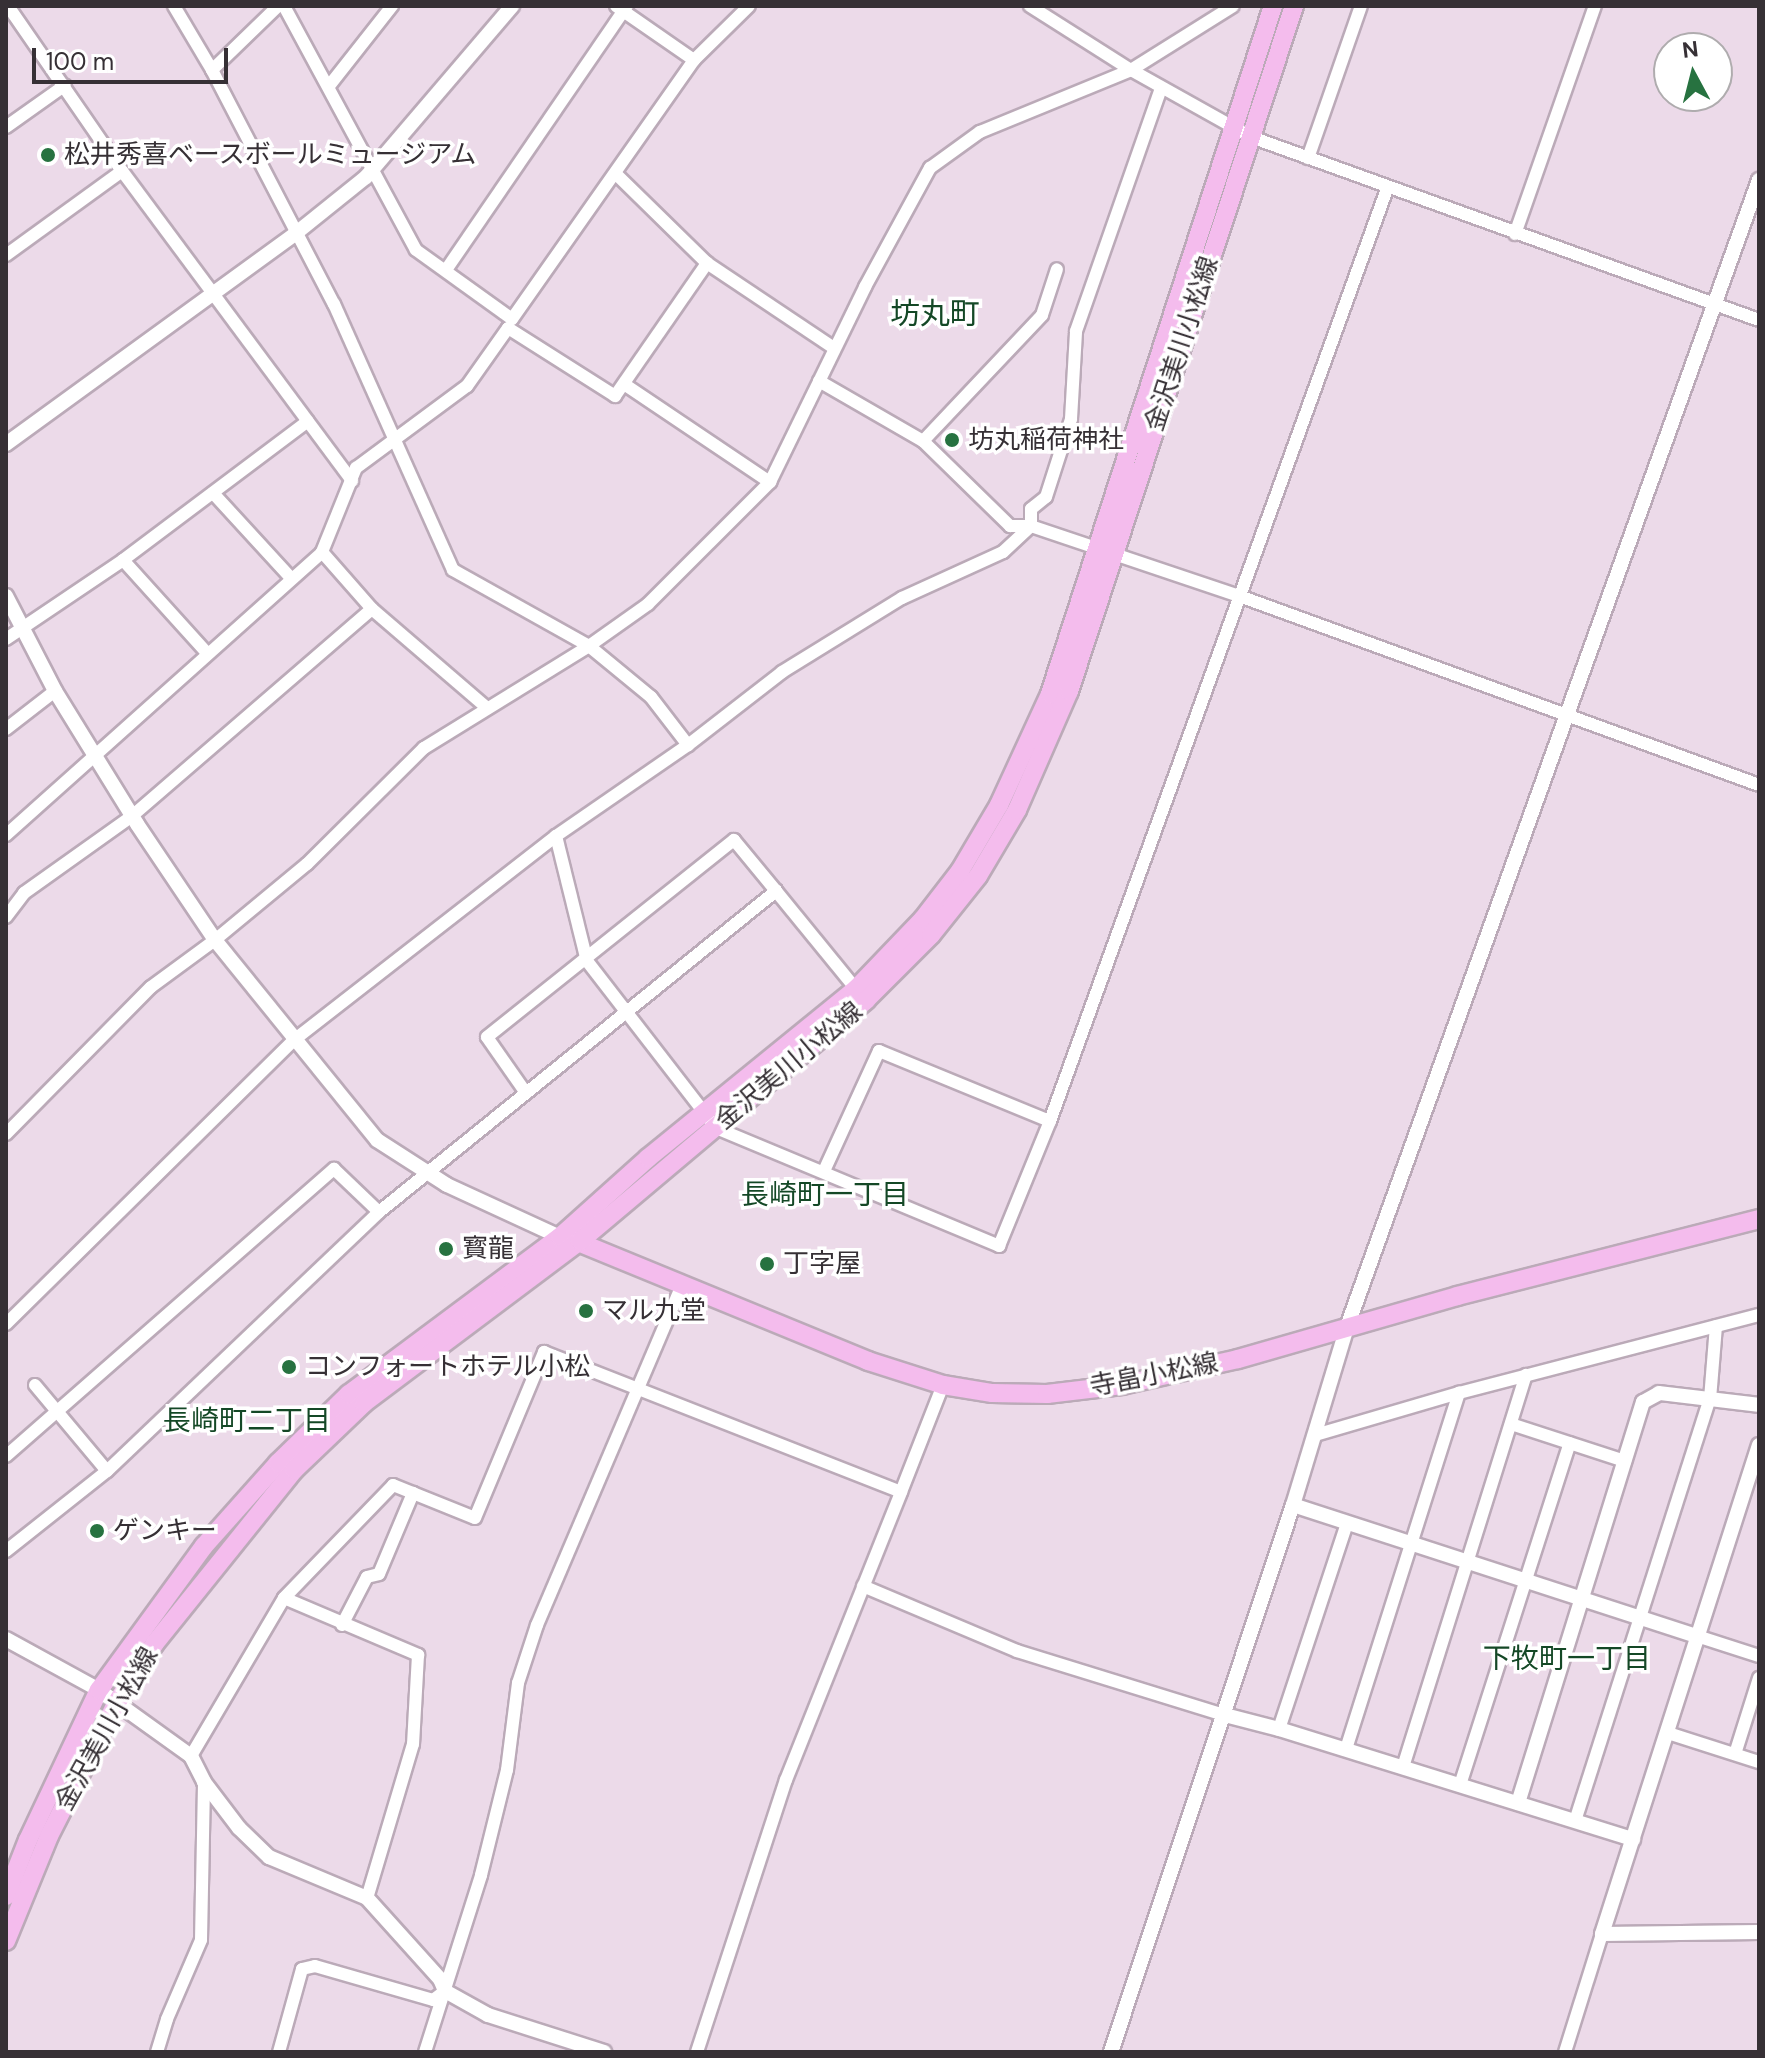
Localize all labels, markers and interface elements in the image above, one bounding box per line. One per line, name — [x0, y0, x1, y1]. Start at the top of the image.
scale bar — [36, 32, 232, 82]
north arrow — [1653, 32, 1733, 112]
text: N — [1681, 34, 1700, 65]
text: 100 m — [46, 46, 114, 77]
place label: 松井秀喜ベースボールミュージアム — [64, 139, 480, 171]
marker: 松井秀喜ベースボールミュージアム — [39, 146, 57, 164]
street label: 金沢美川小松線 — [1139, 253, 1225, 435]
district label: 坊丸町 — [890, 296, 980, 332]
place label: 坊丸稲荷神社 — [968, 424, 1124, 456]
marker: 坊丸稲荷神社 — [943, 431, 961, 449]
street label: 金沢美川小松線 — [709, 996, 869, 1136]
district label: 長崎町一丁目 — [741, 1178, 909, 1212]
place label: 寳龍 — [462, 1233, 514, 1265]
marker: 寳龍 — [437, 1240, 455, 1258]
place label: 丁字屋 — [783, 1248, 861, 1280]
marker: 丁字屋 — [758, 1255, 776, 1273]
place label: マル九堂 — [602, 1295, 706, 1327]
marker: マル九堂 — [577, 1302, 595, 1320]
street label: 寺畠小松線 — [1087, 1347, 1221, 1403]
place label: コンフォートホテル小松 — [305, 1351, 591, 1383]
marker: コンフォートホテル小松 — [280, 1358, 298, 1376]
district label: 長崎町二丁目 — [163, 1404, 331, 1438]
place label: ゲンキー — [113, 1515, 217, 1547]
marker: ゲンキー — [88, 1522, 106, 1540]
street label: 金沢美川小松線 — [49, 1642, 165, 1816]
district label: 下牧町一丁目 — [1483, 1642, 1651, 1676]

